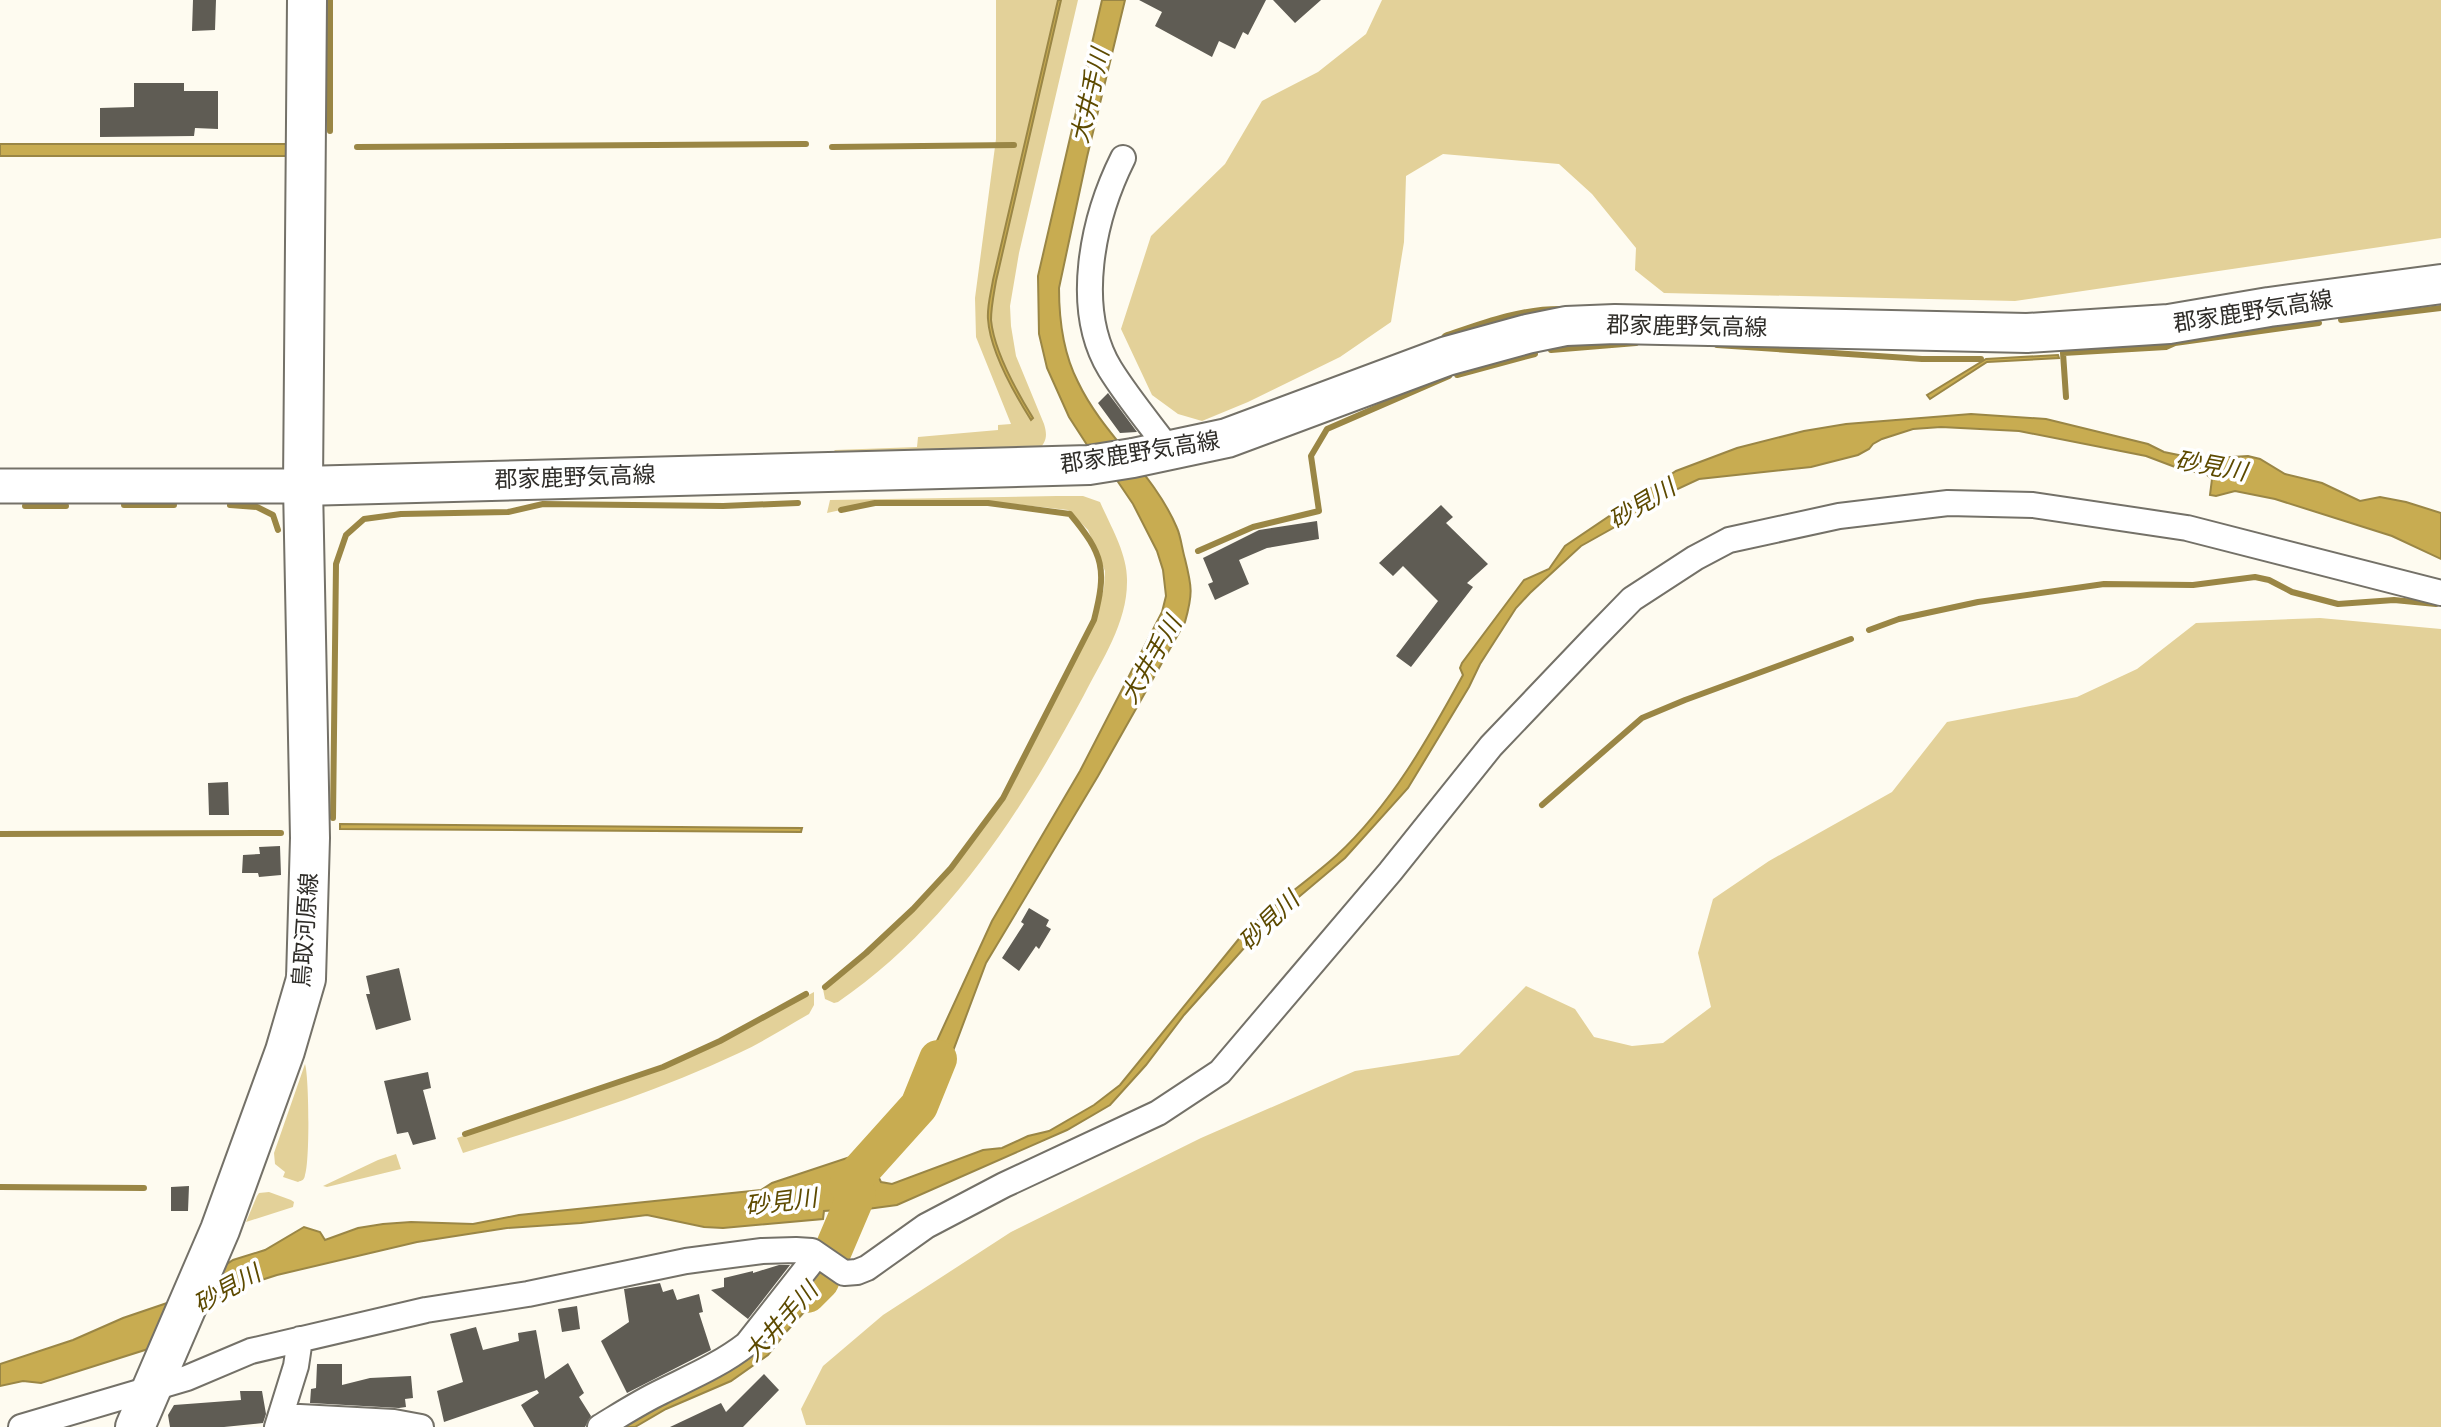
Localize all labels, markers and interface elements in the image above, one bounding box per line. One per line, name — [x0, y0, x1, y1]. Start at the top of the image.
water label: 大井手川 — [1066, 43, 1115, 146]
street label: 郡家鹿野気高線 — [2171, 285, 2335, 337]
street label: 郡家鹿野気高線 — [1606, 311, 1768, 341]
street label: 郡家鹿野気高線 — [1058, 426, 1222, 478]
water label: 砂見川 — [2173, 446, 2252, 487]
street label: 郡家鹿野気高線 — [494, 460, 656, 494]
water label: 砂見川 — [1604, 472, 1683, 535]
water label: 大井手川 — [1115, 609, 1189, 709]
street label: 鳥取河原線 — [287, 872, 323, 988]
water label: 砂見川 — [1233, 884, 1307, 956]
water label: 砂見川 — [744, 1183, 821, 1220]
water label: 砂見川 — [189, 1258, 268, 1319]
water label: 大井手川 — [738, 1275, 826, 1367]

